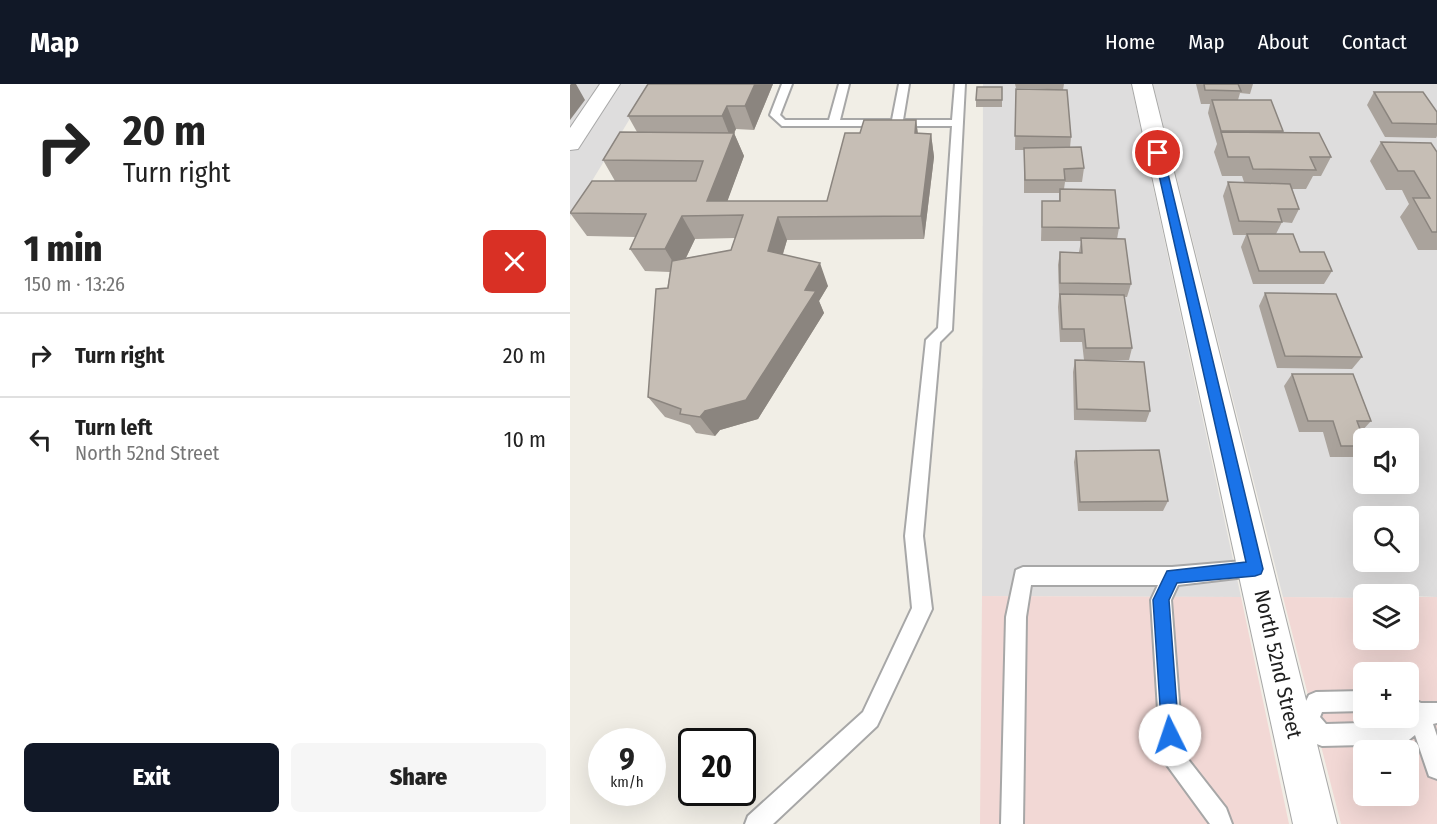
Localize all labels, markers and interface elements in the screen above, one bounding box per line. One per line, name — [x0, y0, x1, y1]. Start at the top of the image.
text: Map — [30, 26, 79, 59]
text: Home — [1105, 29, 1155, 55]
text: Map — [1188, 29, 1225, 55]
text: About — [1258, 29, 1309, 55]
text: Contact — [1342, 29, 1407, 55]
text: 20 m — [123, 106, 206, 156]
icon: right — [24, 108, 102, 186]
pin — [1132, 127, 1183, 178]
icon: arrive — [1141, 136, 1174, 169]
text: Turn right — [123, 157, 231, 189]
text: 1 min — [24, 227, 102, 271]
button: close — [483, 230, 546, 293]
text: 150 m · 13:26 — [24, 272, 125, 296]
icon: right — [24, 339, 57, 372]
text: Turn right — [75, 342, 164, 369]
text: 20 m — [503, 342, 546, 369]
text: Turn left — [75, 414, 153, 441]
icon: left — [24, 423, 57, 456]
text: 10 m — [504, 426, 546, 453]
map controls — [1353, 428, 1419, 806]
button: sound — [1353, 428, 1419, 494]
text: North 52nd Street — [75, 441, 219, 465]
button: search — [1353, 506, 1419, 572]
button: layers — [1353, 584, 1419, 650]
street label: North 52nd Street — [1248, 587, 1308, 741]
button: + — [1353, 662, 1419, 728]
position arrow — [1138, 703, 1202, 767]
speed limit sign: 20 — [678, 728, 756, 806]
button: − — [1353, 740, 1419, 806]
text: 9 — [619, 742, 635, 778]
button: Exit — [24, 743, 279, 812]
button: Share — [291, 743, 546, 812]
text: km/h — [610, 773, 644, 791]

